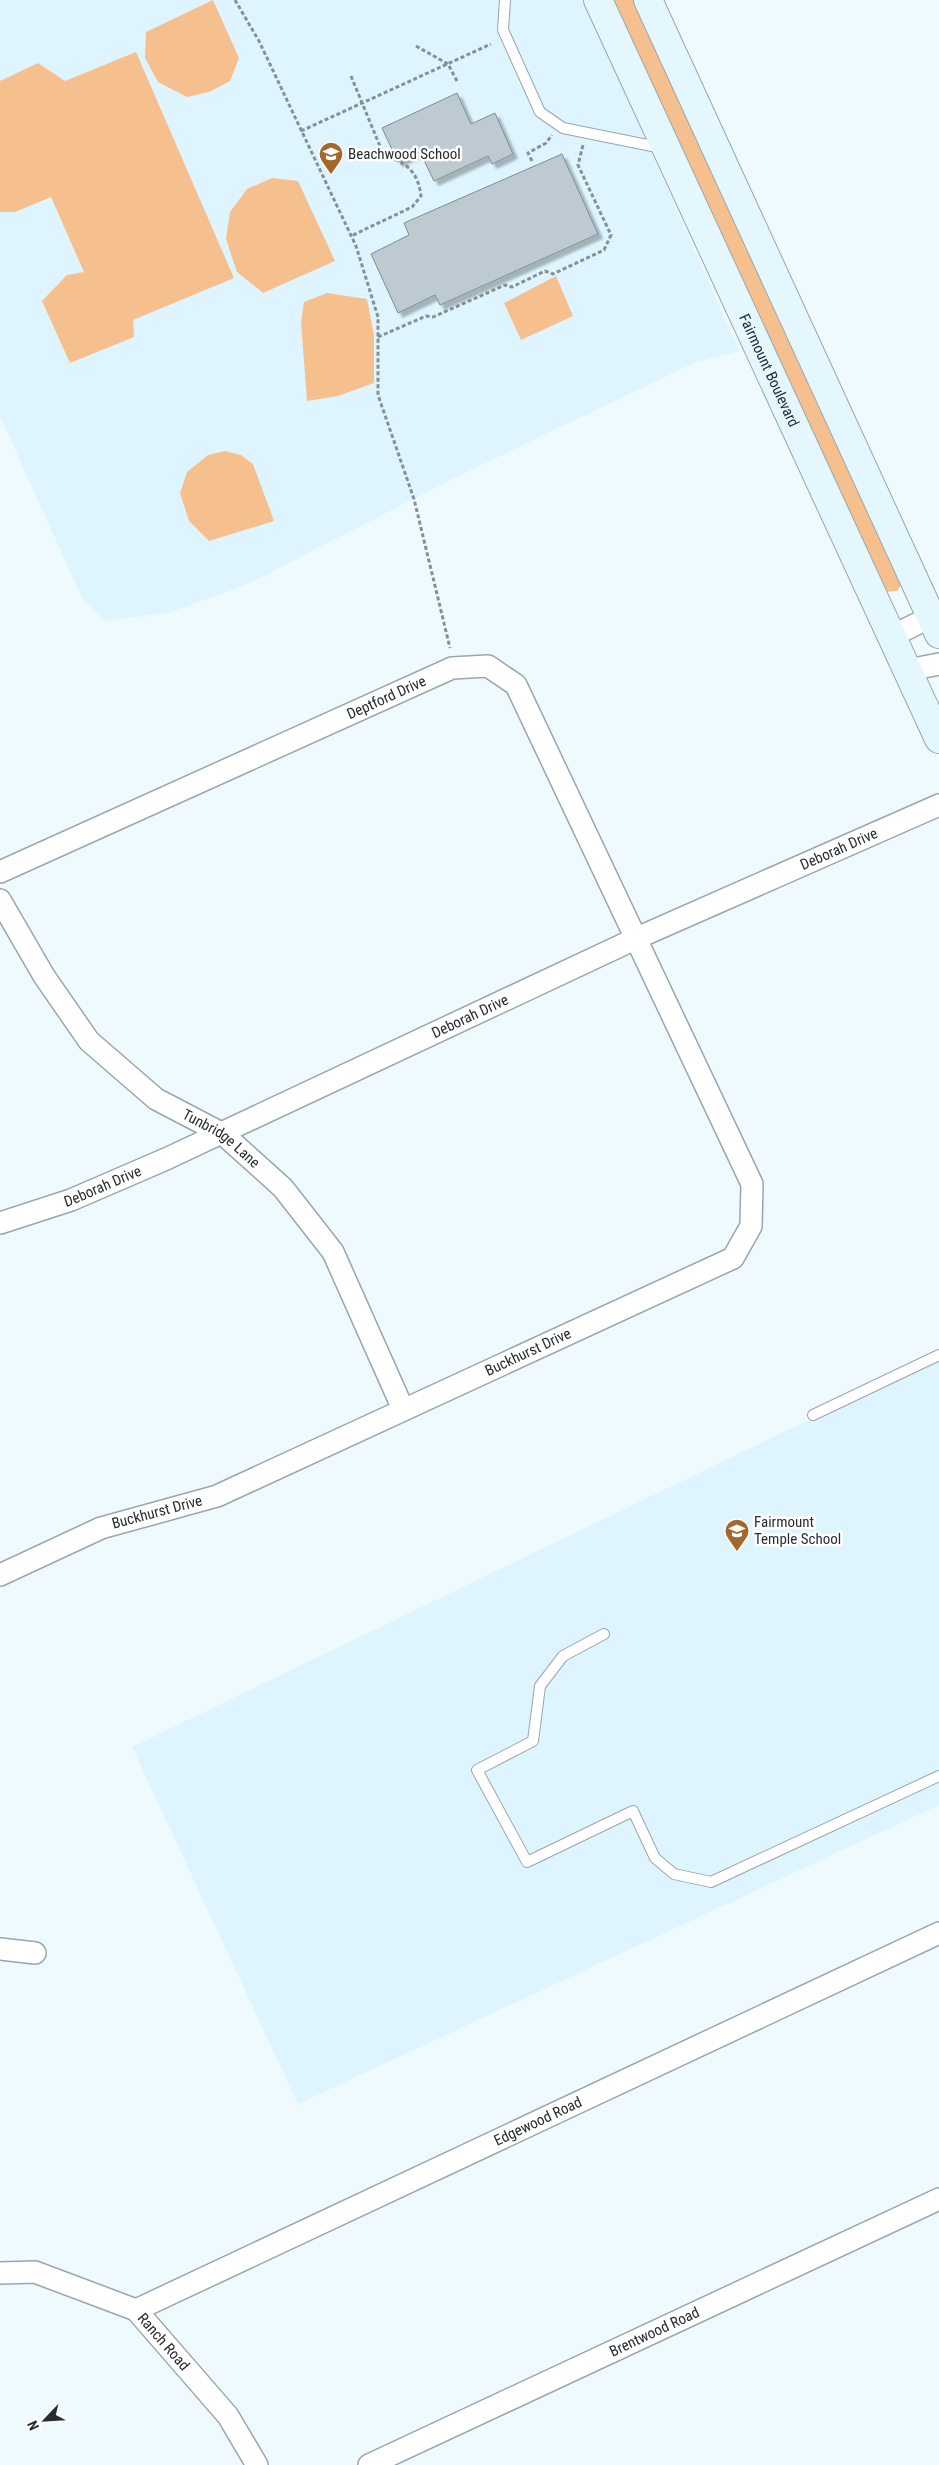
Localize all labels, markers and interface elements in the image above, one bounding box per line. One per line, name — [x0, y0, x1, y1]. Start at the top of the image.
school or university icon: Beachwood School — [318, 141, 344, 175]
place label: Beachwood School — [348, 145, 461, 163]
street label: Fairmount Boulevard — [735, 311, 803, 430]
street label: Deptford Drive — [344, 672, 429, 723]
street label: Deborah Drive — [797, 824, 880, 874]
street label: Deborah Drive — [429, 991, 511, 1042]
street label: Tunbridge Lane — [179, 1105, 264, 1172]
street label: Deborah Drive — [62, 1162, 144, 1211]
street label: Buckhurst Drive — [482, 1324, 574, 1380]
street label: Buckhurst Drive — [110, 1491, 204, 1533]
place label: Fairmount Temple School — [754, 1513, 841, 1548]
school or university icon: Fairmount Temple School — [724, 1518, 750, 1552]
street label: Edgewood Road — [491, 2093, 585, 2150]
street label: Brentwood Road — [607, 2303, 702, 2361]
street label: Ranch Road — [134, 2309, 193, 2374]
north arrow — [20, 2395, 70, 2445]
text: N — [24, 2418, 42, 2433]

